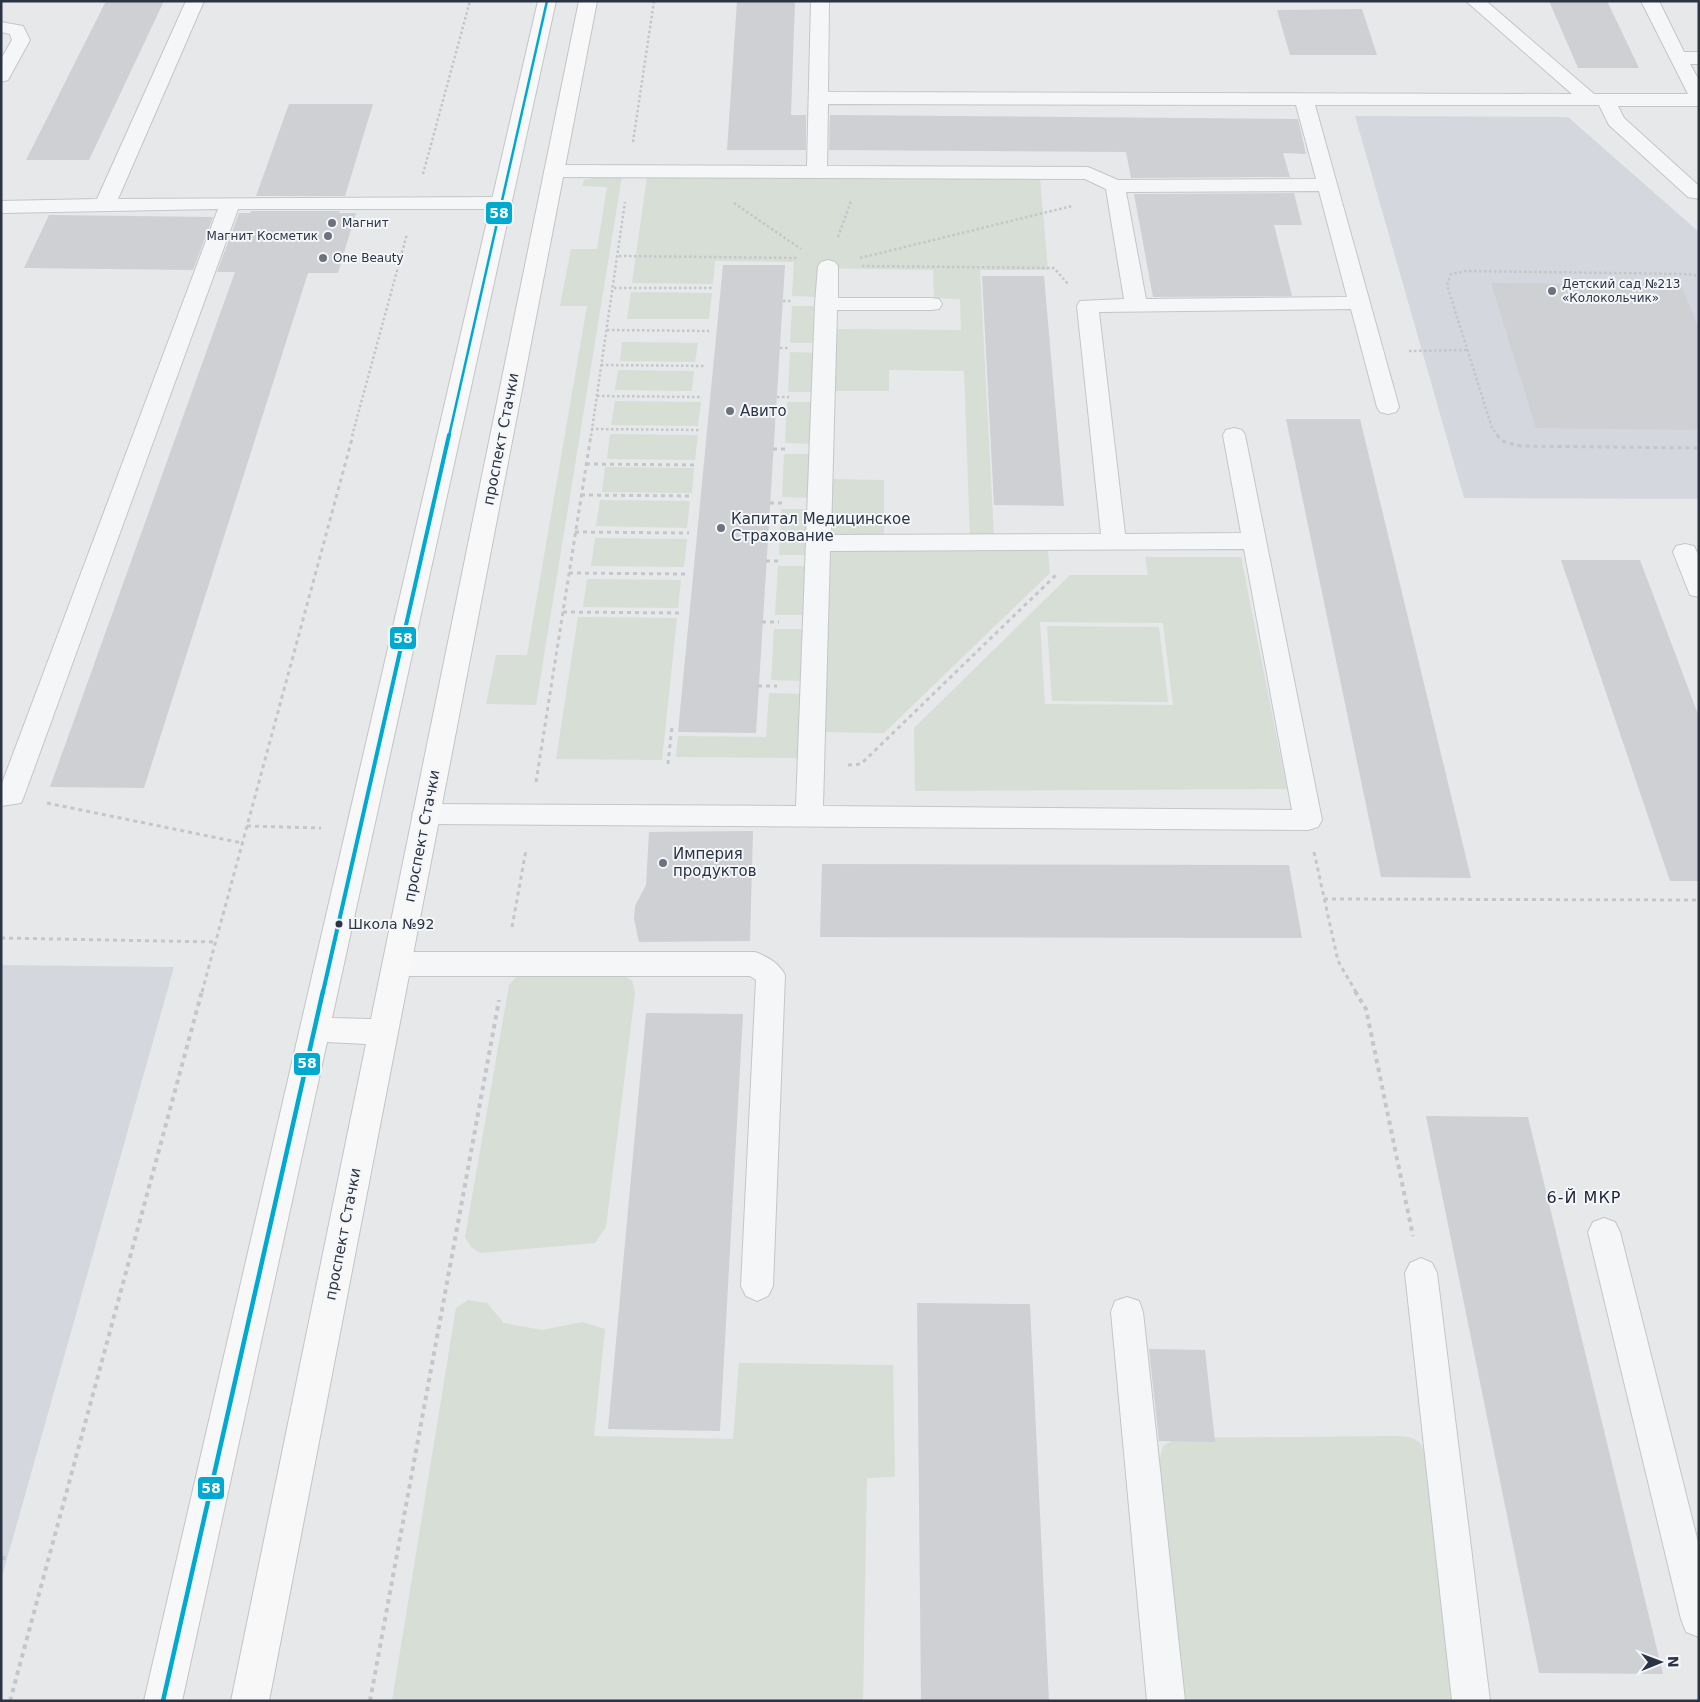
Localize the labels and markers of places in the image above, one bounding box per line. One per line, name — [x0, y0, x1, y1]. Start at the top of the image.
place label: Магнит — [342, 216, 389, 230]
marker: Магнит — [326, 217, 338, 229]
place label: Магнит Косметик — [207, 229, 318, 243]
marker: Магнит Косметик — [322, 230, 334, 242]
place label: One Beauty — [333, 251, 404, 265]
marker: One Beauty — [317, 252, 329, 264]
place label: Детский сад №213 «Колокольчик» — [1562, 277, 1680, 305]
marker: Детский сад №213 «Колокольчик» — [1546, 285, 1558, 297]
place label: Авито — [740, 402, 787, 420]
marker: Авито — [724, 405, 736, 417]
place label: Капитал Медицинское Страхование — [731, 510, 910, 545]
marker: Капитал Медицинское Страхование — [715, 522, 727, 534]
place label: Империя продуктов — [673, 845, 757, 880]
marker: Империя продуктов — [657, 857, 669, 869]
place label: Школа №92 — [348, 916, 434, 932]
marker: Школа №92 — [334, 919, 344, 929]

